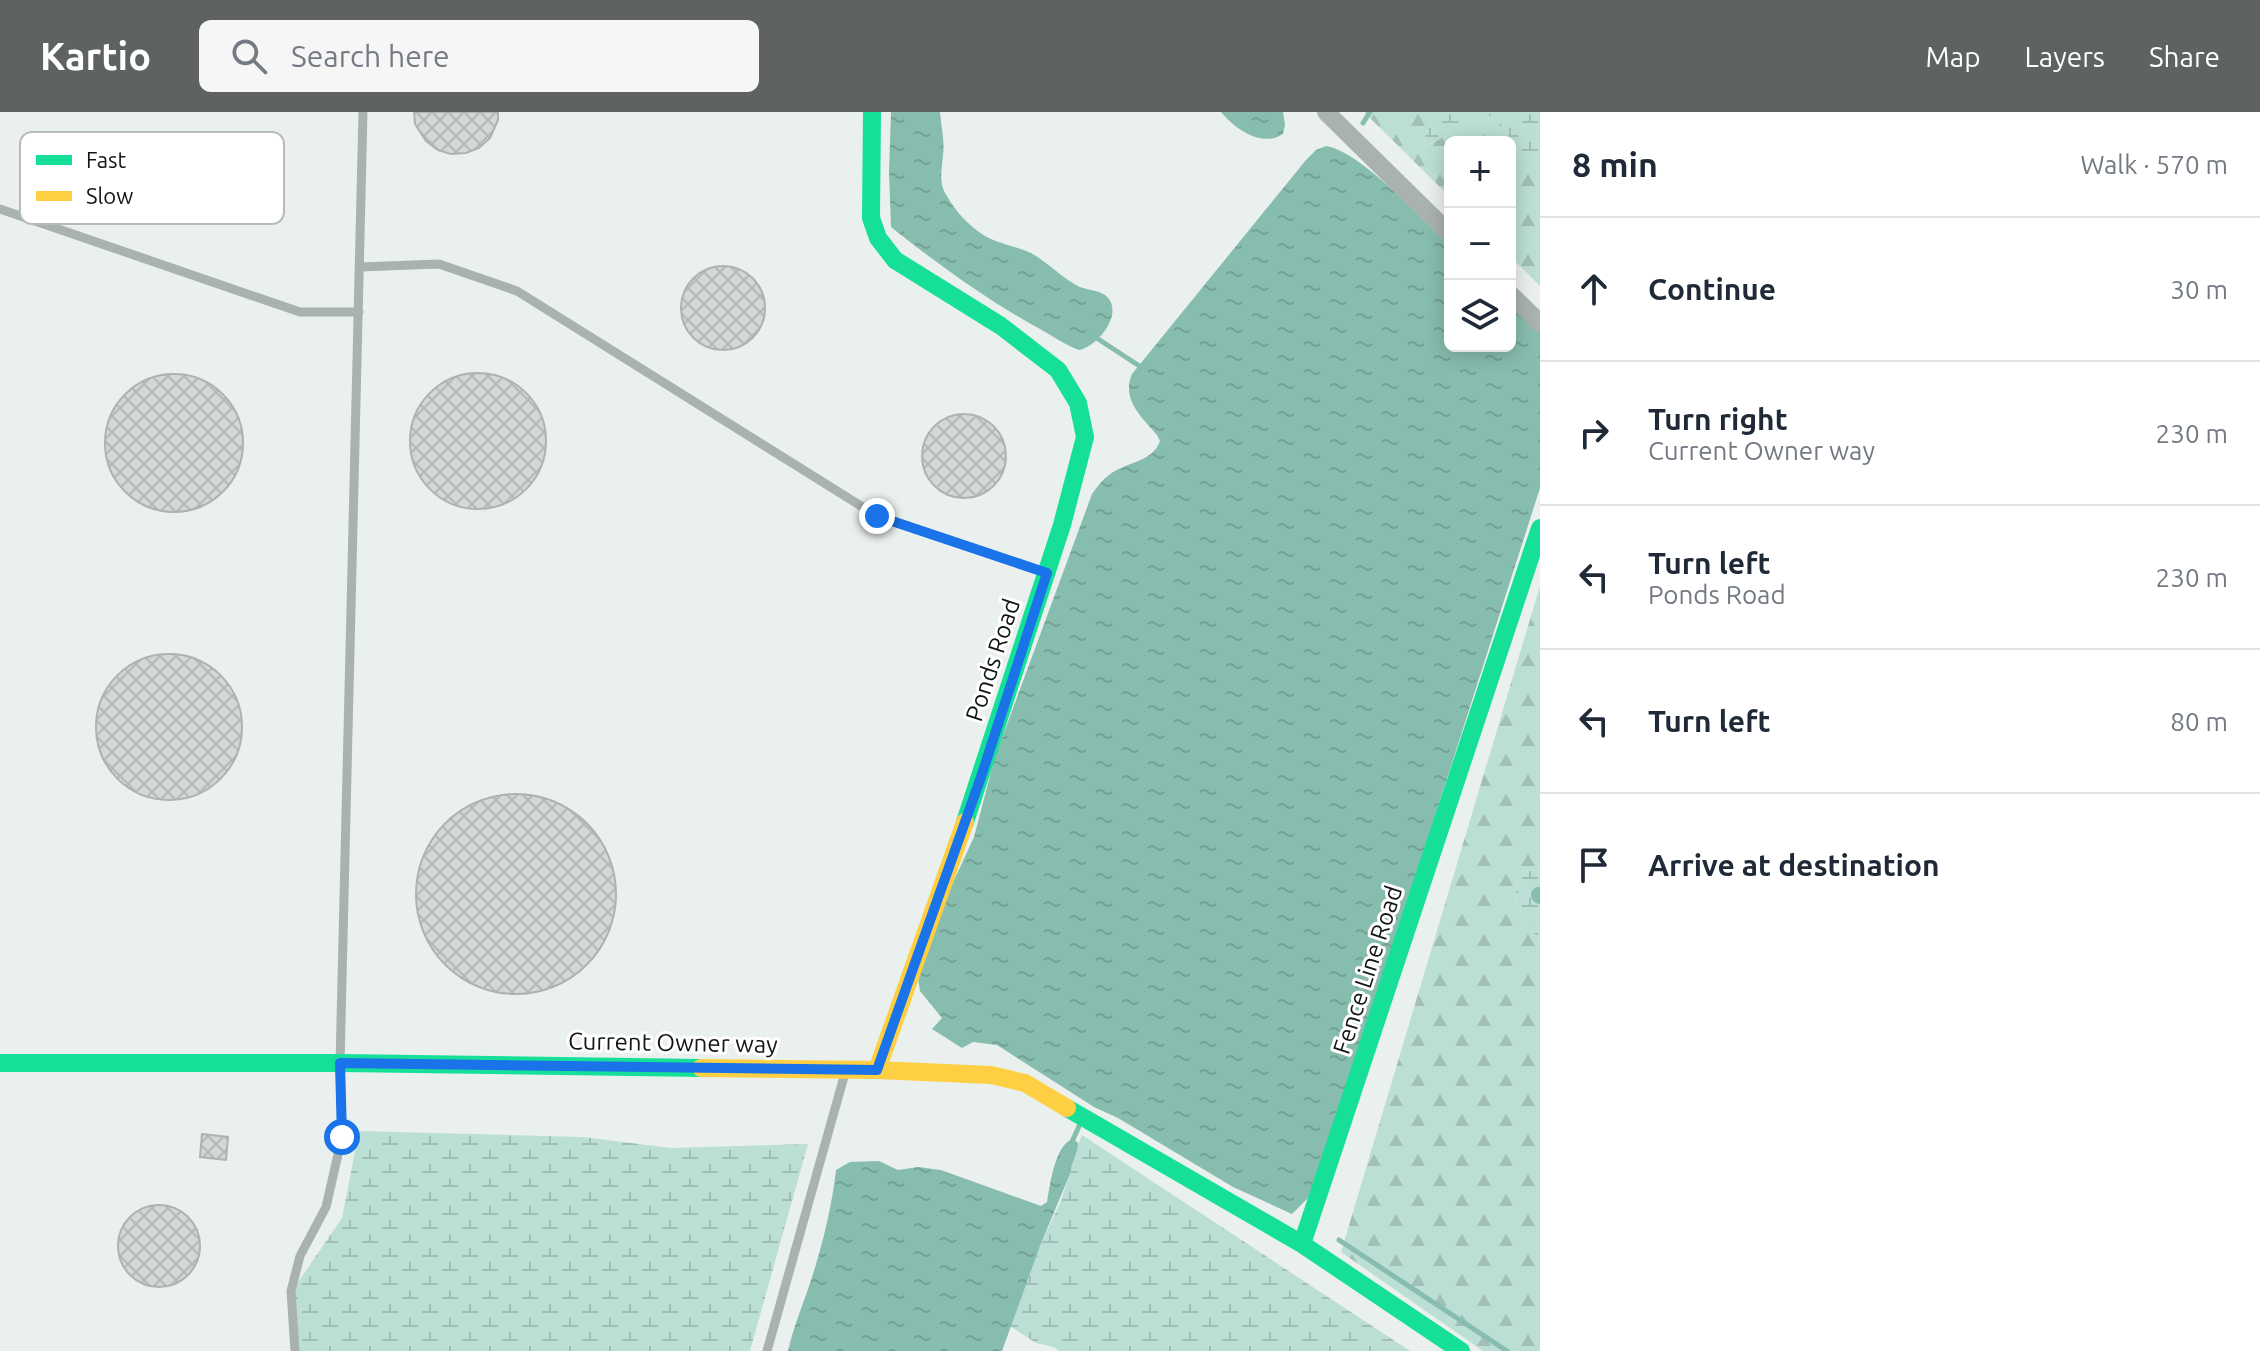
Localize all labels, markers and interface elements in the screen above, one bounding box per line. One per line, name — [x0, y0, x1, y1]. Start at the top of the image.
search box — [199, 20, 759, 92]
icon: search — [227, 34, 271, 78]
text: Kartio — [40, 35, 151, 77]
text: Search here — [291, 39, 450, 73]
text: Map — [1925, 41, 1981, 72]
text: Layers — [2025, 41, 2105, 72]
text: Share — [2149, 41, 2220, 72]
legend — [20, 132, 284, 224]
map controls — [1444, 136, 1516, 352]
button: + — [1444, 136, 1516, 208]
text: 8 min — [1572, 145, 1658, 183]
text: Fast — [86, 147, 127, 172]
text: Walk · 570 m — [2080, 150, 2228, 179]
text: Slow — [86, 183, 133, 208]
button: − — [1444, 208, 1516, 280]
icon: ahead — [1572, 267, 1616, 311]
text: Continue — [1648, 272, 1776, 306]
text: 30 m — [2170, 275, 2228, 304]
button: layers — [1444, 280, 1516, 352]
text: Turn right — [1648, 402, 1788, 436]
icon: right — [1572, 411, 1616, 455]
text: 230 m — [2156, 419, 2228, 448]
text: Current Owner way — [1648, 436, 1875, 465]
route end — [859, 498, 895, 534]
text: Turn left — [1648, 546, 1770, 580]
icon: left — [1572, 555, 1616, 599]
text: 230 m — [2156, 563, 2228, 592]
text: Ponds Road — [1648, 580, 1786, 609]
street label: Ponds Road — [960, 595, 1025, 724]
icon: left — [1572, 699, 1616, 743]
text: Turn left — [1648, 704, 1770, 738]
text: 80 m — [2170, 707, 2228, 736]
icon: arrive — [1572, 843, 1616, 887]
text: Arrive at destination — [1648, 848, 1940, 882]
street label: Fence Line Road — [1328, 882, 1407, 1057]
street label: Current Owner way — [568, 1027, 778, 1058]
route start — [324, 1119, 360, 1155]

